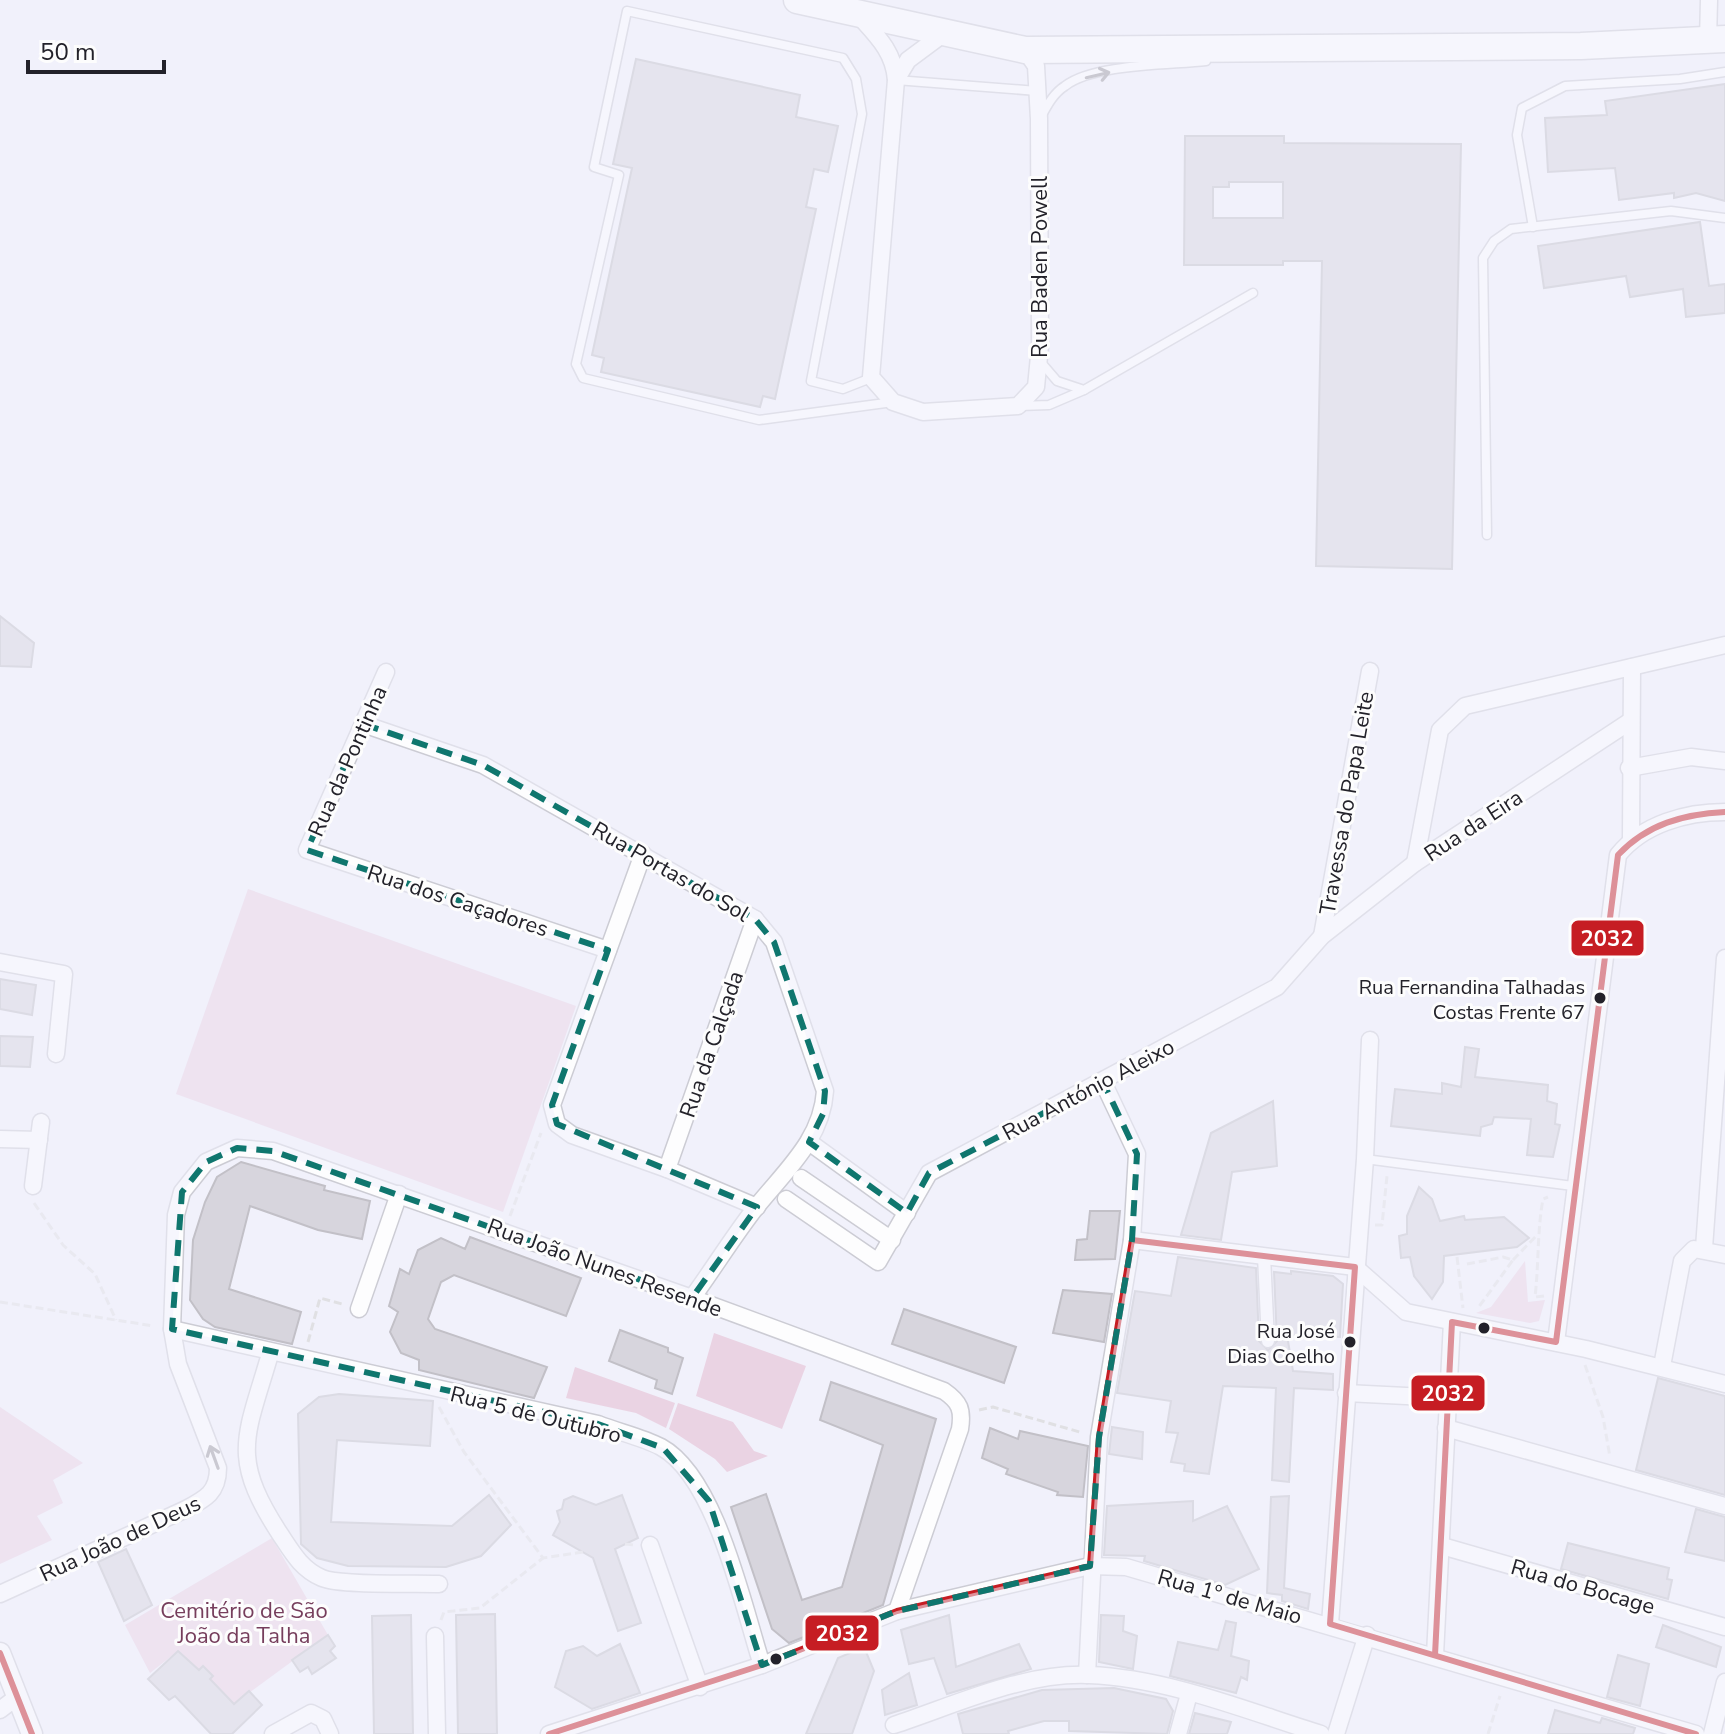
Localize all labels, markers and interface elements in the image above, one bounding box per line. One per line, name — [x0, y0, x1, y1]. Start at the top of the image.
scale bar — [28, 24, 164, 74]
text: 50 m — [40, 36, 96, 68]
one-way arrow — [1085, 66, 1110, 81]
street label: Rua Baden Powell — [1025, 175, 1055, 358]
street label: Rua da Pontinha — [301, 681, 395, 842]
street label: Travessa do Papa Leite — [1313, 689, 1381, 917]
street label: Rua da Eira — [1418, 783, 1529, 869]
street label: Rua Portas do Sol — [586, 815, 755, 929]
street label: Rua dos Caçadores — [363, 858, 552, 944]
line badge: 2032 — [1570, 919, 1645, 957]
text: 2032 — [1581, 924, 1633, 954]
street label: Rua da Calçada — [673, 967, 751, 1122]
place label: Rua Fernandina Talhadas Costas Frente 67 — [1359, 974, 1585, 1026]
marker: Rua Fernandina Talhadas Costas Frente 67 — [1592, 990, 1608, 1006]
street label: Rua António Aleixo — [997, 1032, 1180, 1148]
street label: Rua João Nunes Resende — [483, 1211, 726, 1324]
place label: Rua José Dias Coelho — [1227, 1318, 1335, 1370]
unlabelled marker — [1476, 1320, 1492, 1336]
marker: Rua José Dias Coelho — [1342, 1334, 1358, 1350]
line badge: 2032 — [1410, 1374, 1486, 1412]
street label: Rua 5 de Outubro — [447, 1379, 625, 1451]
text: 2032 — [1422, 1379, 1474, 1409]
one-way arrow — [205, 1445, 220, 1470]
street label: Rua João de Deus — [35, 1488, 206, 1589]
street label: Rua do Bocage — [1507, 1552, 1658, 1622]
street label: Rua 1º de Maio — [1154, 1562, 1305, 1632]
park label: Cemitério de São João da Talha — [160, 1596, 328, 1651]
line badge: 2032 — [804, 1614, 880, 1652]
text: 2032 — [816, 1619, 868, 1649]
unlabelled marker — [768, 1651, 784, 1667]

